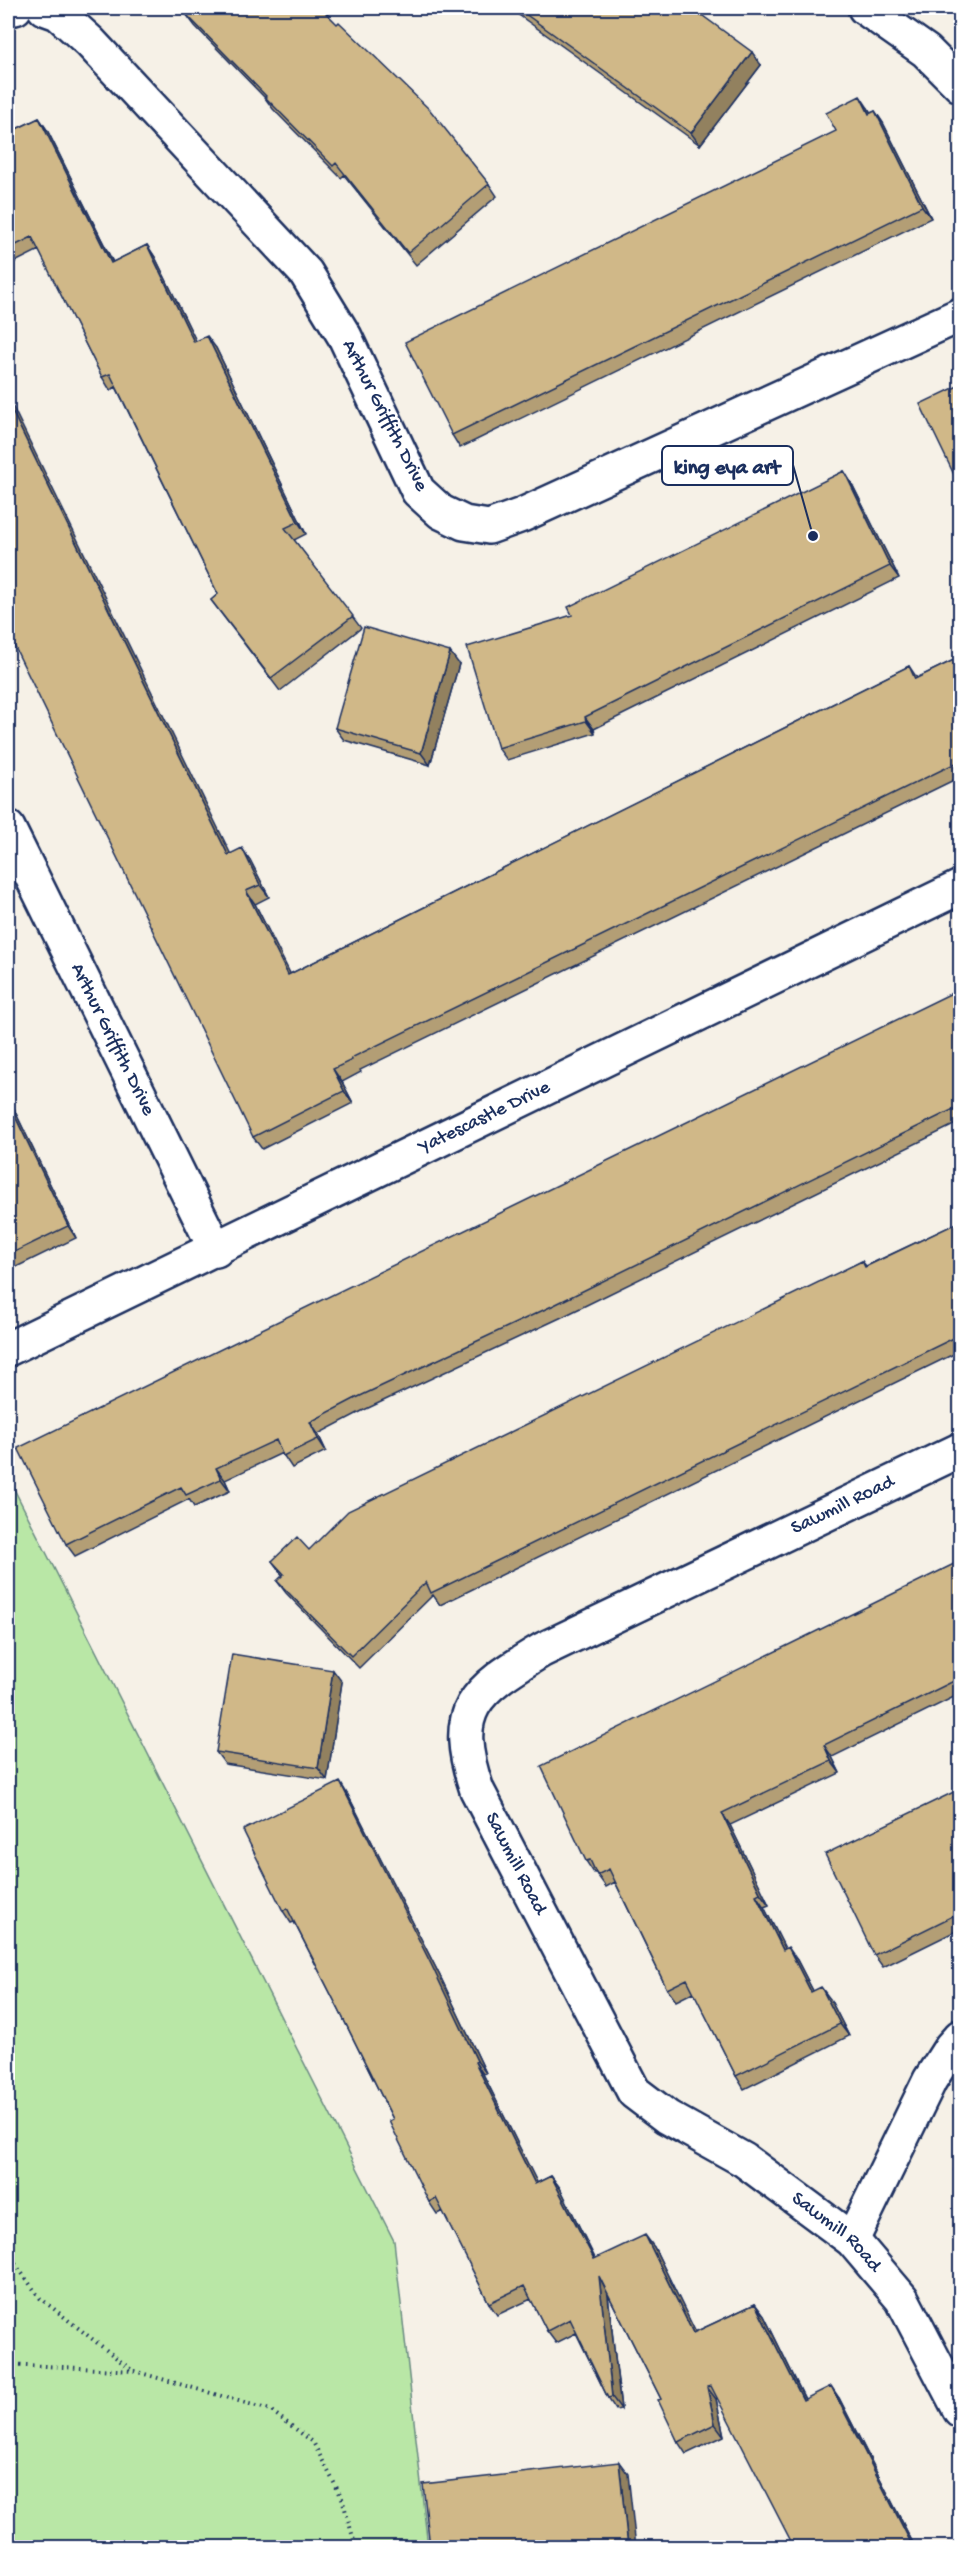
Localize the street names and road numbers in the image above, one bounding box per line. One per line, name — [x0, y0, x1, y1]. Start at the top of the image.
street label: Arthur Griffith Drive — [336, 336, 432, 496]
street label: Arthur Griffith Drive — [65, 960, 160, 1120]
street label: Yatescastle Drive — [414, 1076, 555, 1160]
street label: Sawmill Road — [788, 1470, 900, 1541]
street label: Sawmill Road — [479, 1809, 552, 1921]
street label: Sawmill Road — [786, 2187, 887, 2279]

